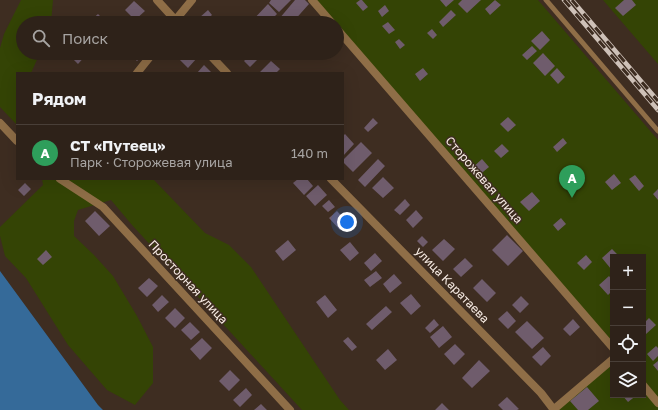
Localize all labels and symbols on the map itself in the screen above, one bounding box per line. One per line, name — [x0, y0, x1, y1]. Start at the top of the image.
street label: Сторожевая улица — [443, 133, 526, 226]
pin: A — [559, 165, 585, 198]
your location — [337, 212, 357, 232]
street label: Просторная улица — [146, 236, 231, 327]
street label: улица Каратаева — [412, 243, 493, 326]

